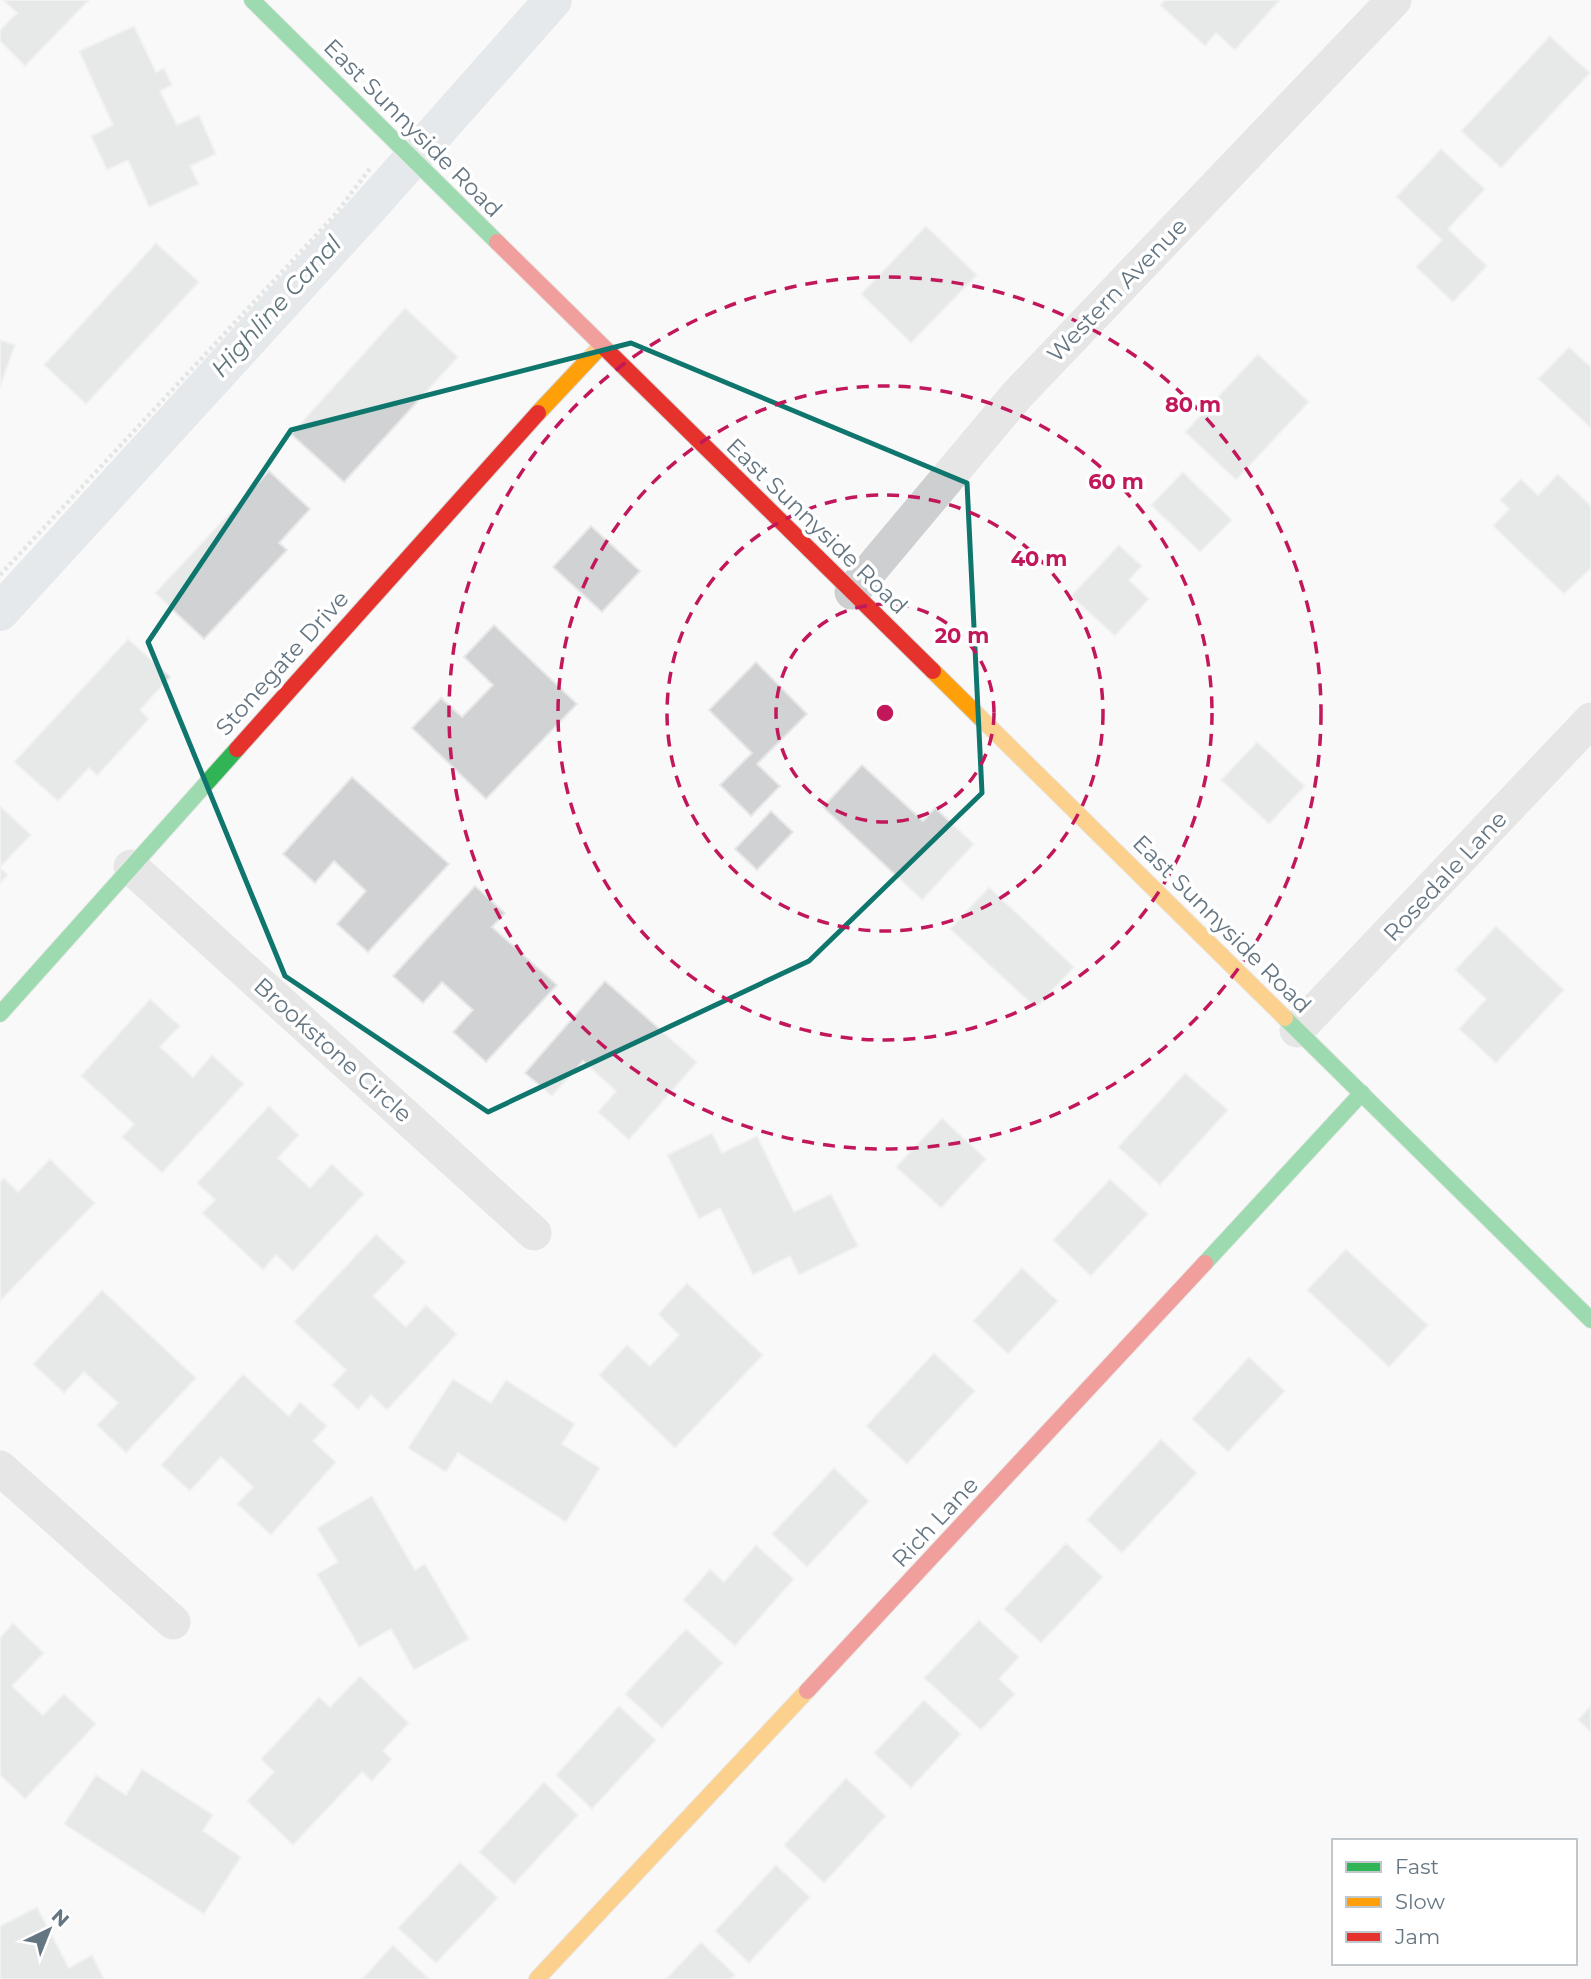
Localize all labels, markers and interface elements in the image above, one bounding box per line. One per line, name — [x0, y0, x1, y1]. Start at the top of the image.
street label: East Sunnyside Road — [318, 33, 508, 223]
street label: Western Avenue — [1041, 212, 1193, 368]
water label: Highline Canal — [205, 229, 348, 383]
text: 80 m — [1165, 392, 1221, 417]
street label: East Sunnyside Road — [721, 432, 913, 620]
text: 60 m — [1088, 469, 1144, 494]
text: 40 m — [1011, 546, 1067, 571]
street label: Stonegate Drive — [210, 585, 354, 741]
text: 20 m — [935, 623, 989, 648]
centre of rings — [873, 701, 897, 725]
street label: Rosedale Lane — [1377, 805, 1513, 947]
street label: East Sunnyside Road — [1127, 829, 1317, 1019]
street label: Brookstone Circle — [248, 972, 418, 1128]
street label: Rich Lane — [886, 1471, 984, 1573]
legend — [1332, 1839, 1577, 1965]
text: Fast — [1395, 1854, 1439, 1879]
text: Slow — [1395, 1889, 1445, 1914]
north arrow — [14, 1895, 84, 1965]
text: N — [47, 1904, 74, 1932]
text: Jam — [1394, 1924, 1440, 1949]

